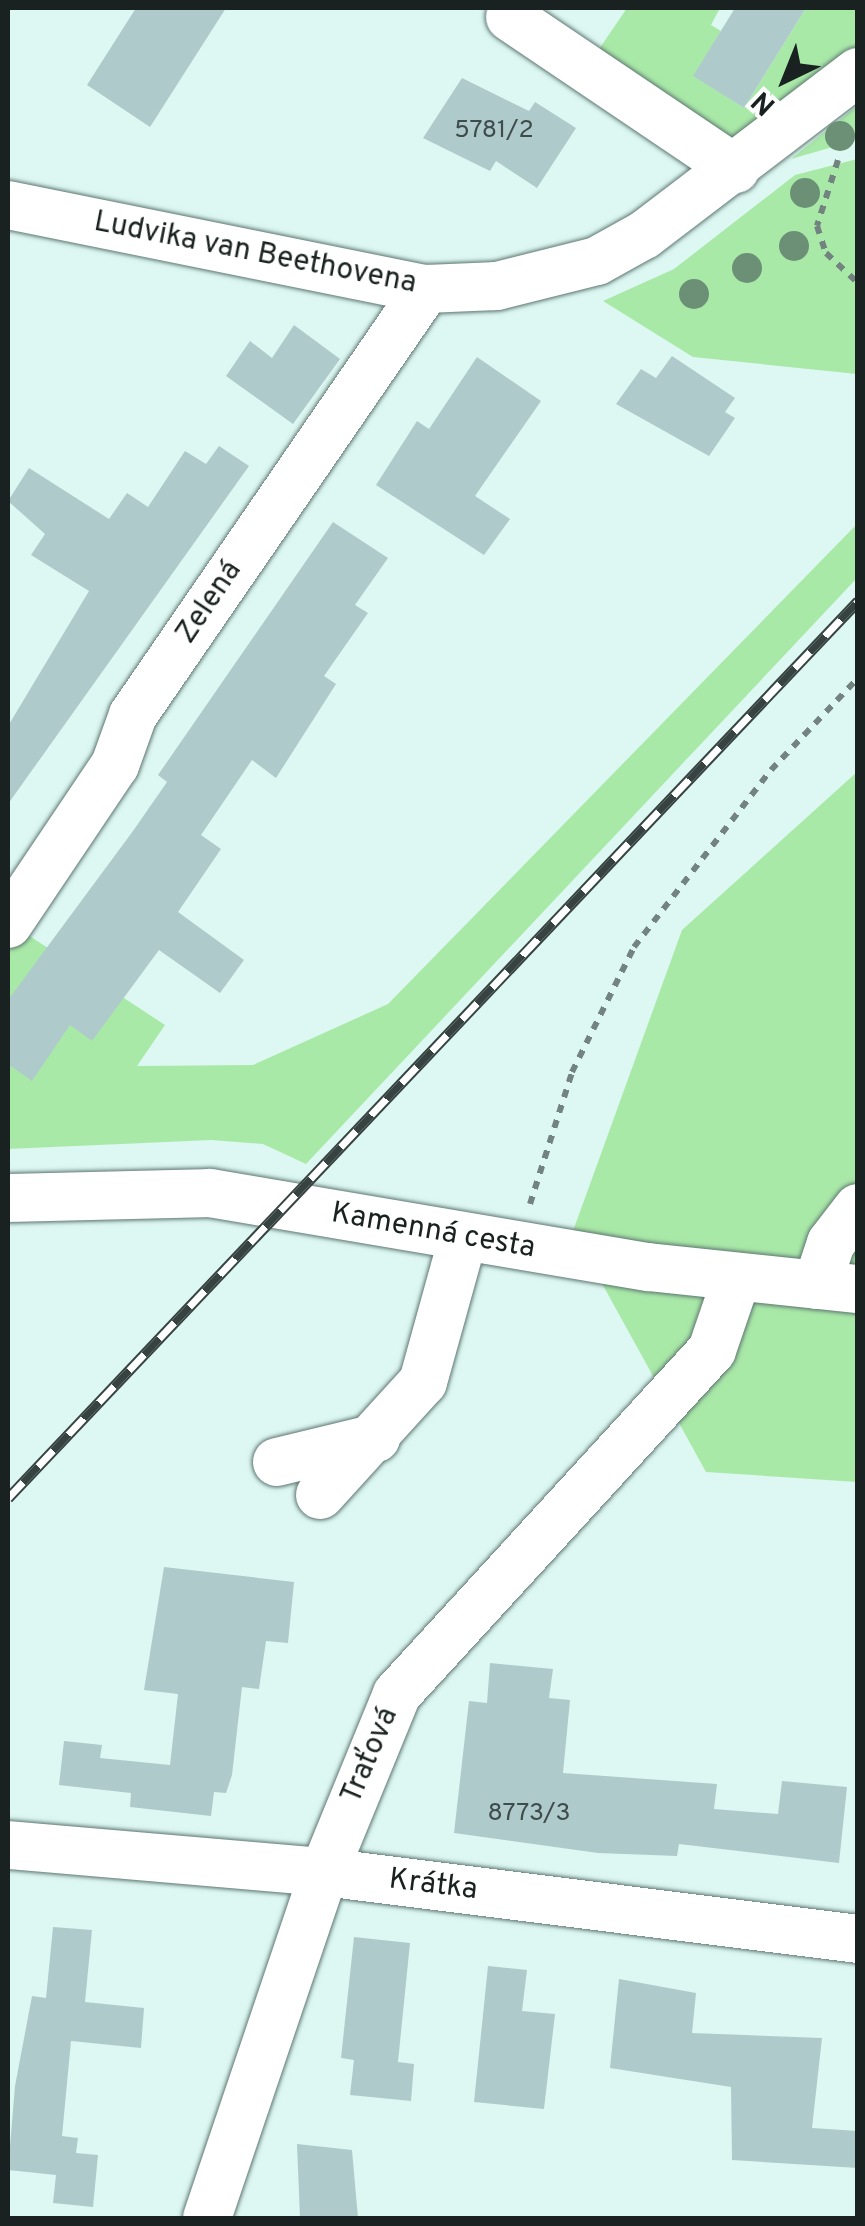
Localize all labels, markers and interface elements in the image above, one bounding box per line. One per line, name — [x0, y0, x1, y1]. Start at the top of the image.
north arrow — [735, 30, 835, 130]
text: N — [745, 82, 784, 122]
house number: 5781/2 — [454, 116, 534, 146]
street label: Ludvika van Beethovena — [91, 205, 419, 303]
street label: Zelená — [169, 555, 251, 651]
street label: Kamenná cesta — [328, 1196, 538, 1268]
street label: Traťová — [335, 1703, 407, 1809]
house number: 8773/3 — [487, 1799, 571, 1829]
street label: Krátka — [387, 1863, 479, 1909]

